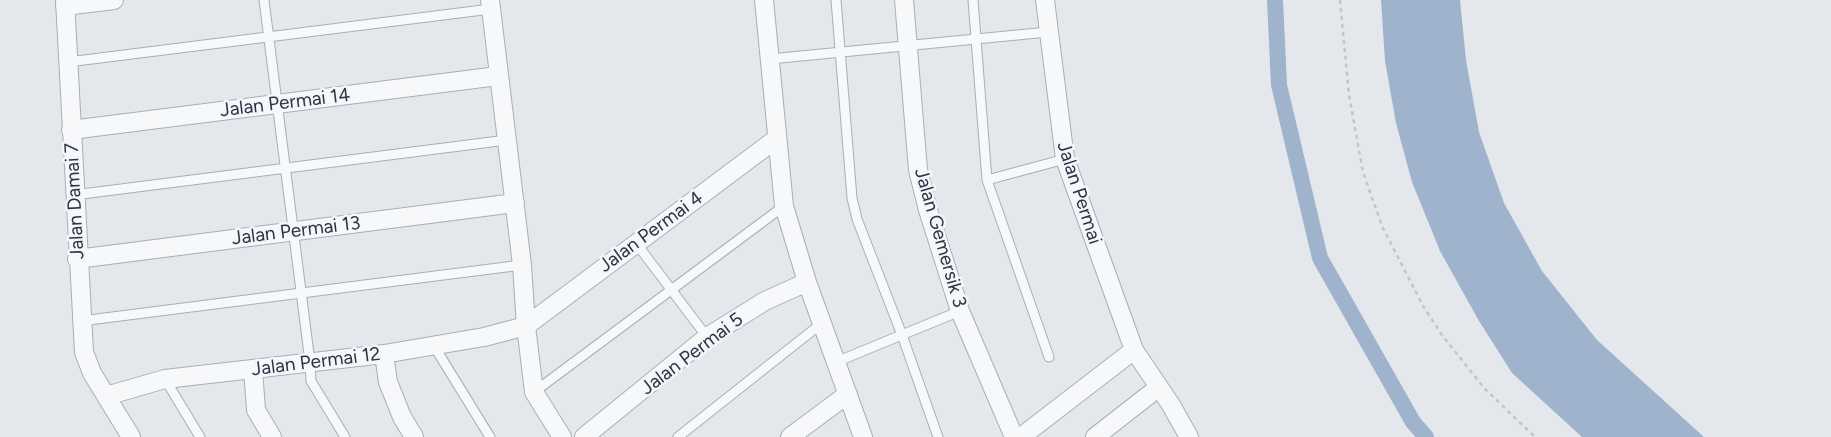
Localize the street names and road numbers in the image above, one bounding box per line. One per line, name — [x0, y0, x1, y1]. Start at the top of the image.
street label: Jalan Permai 14 — [219, 84, 351, 122]
street label: Jalan Permai — [1052, 139, 1106, 247]
street label: Jalan Damai 7 — [61, 142, 89, 260]
street label: Jalan Gemersik 3 — [909, 166, 971, 310]
street label: Jalan Permai 4 — [595, 187, 707, 277]
street label: Jalan Permai 13 — [230, 212, 362, 250]
street label: Jalan Permai 5 — [636, 308, 748, 400]
street label: Jalan Permai 12 — [250, 343, 382, 381]

